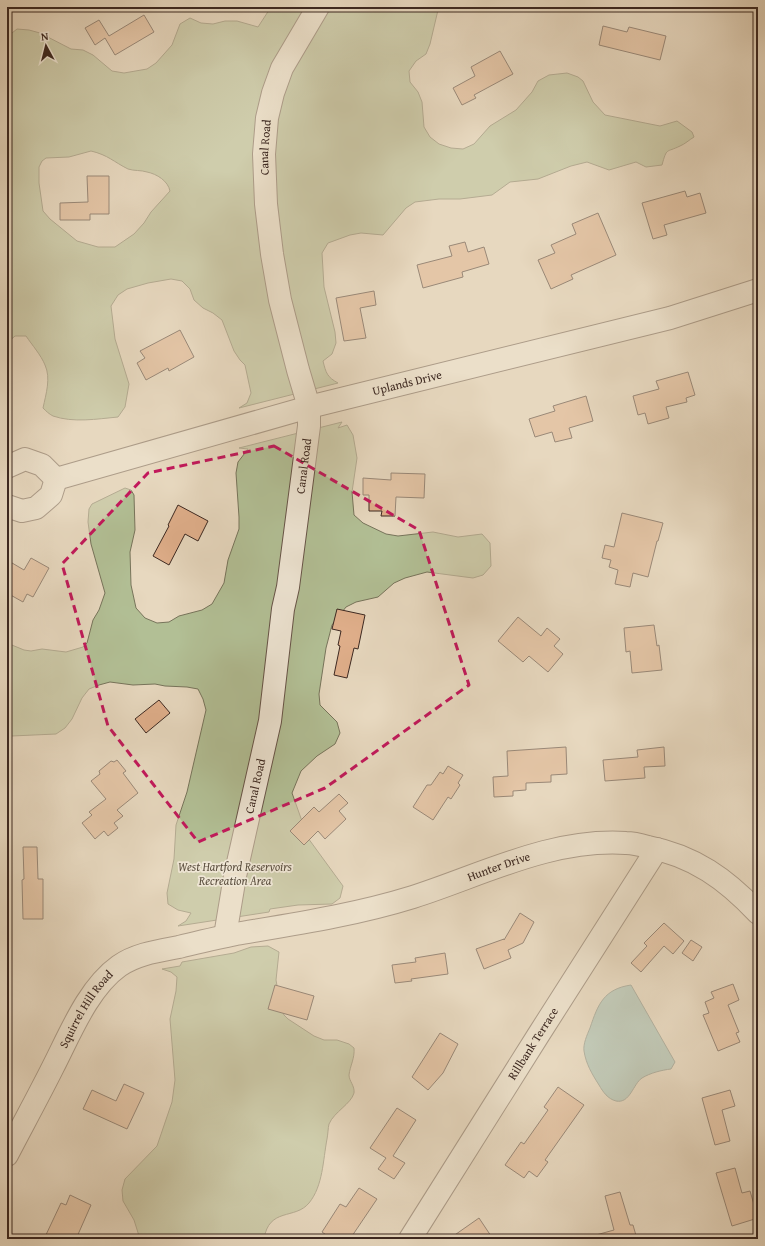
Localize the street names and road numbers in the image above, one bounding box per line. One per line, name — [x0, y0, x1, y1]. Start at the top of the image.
street label: Canal Road — [255, 118, 275, 176]
street label: Uplands Drive — [370, 366, 444, 399]
street label: Canal Road — [291, 437, 315, 495]
street label: Canal Road — [240, 756, 269, 815]
street label: Hunter Drive — [465, 847, 533, 885]
street label: Squirrel Hill Road — [55, 966, 117, 1051]
street label: Rillbank Terrace — [503, 1003, 562, 1083]

